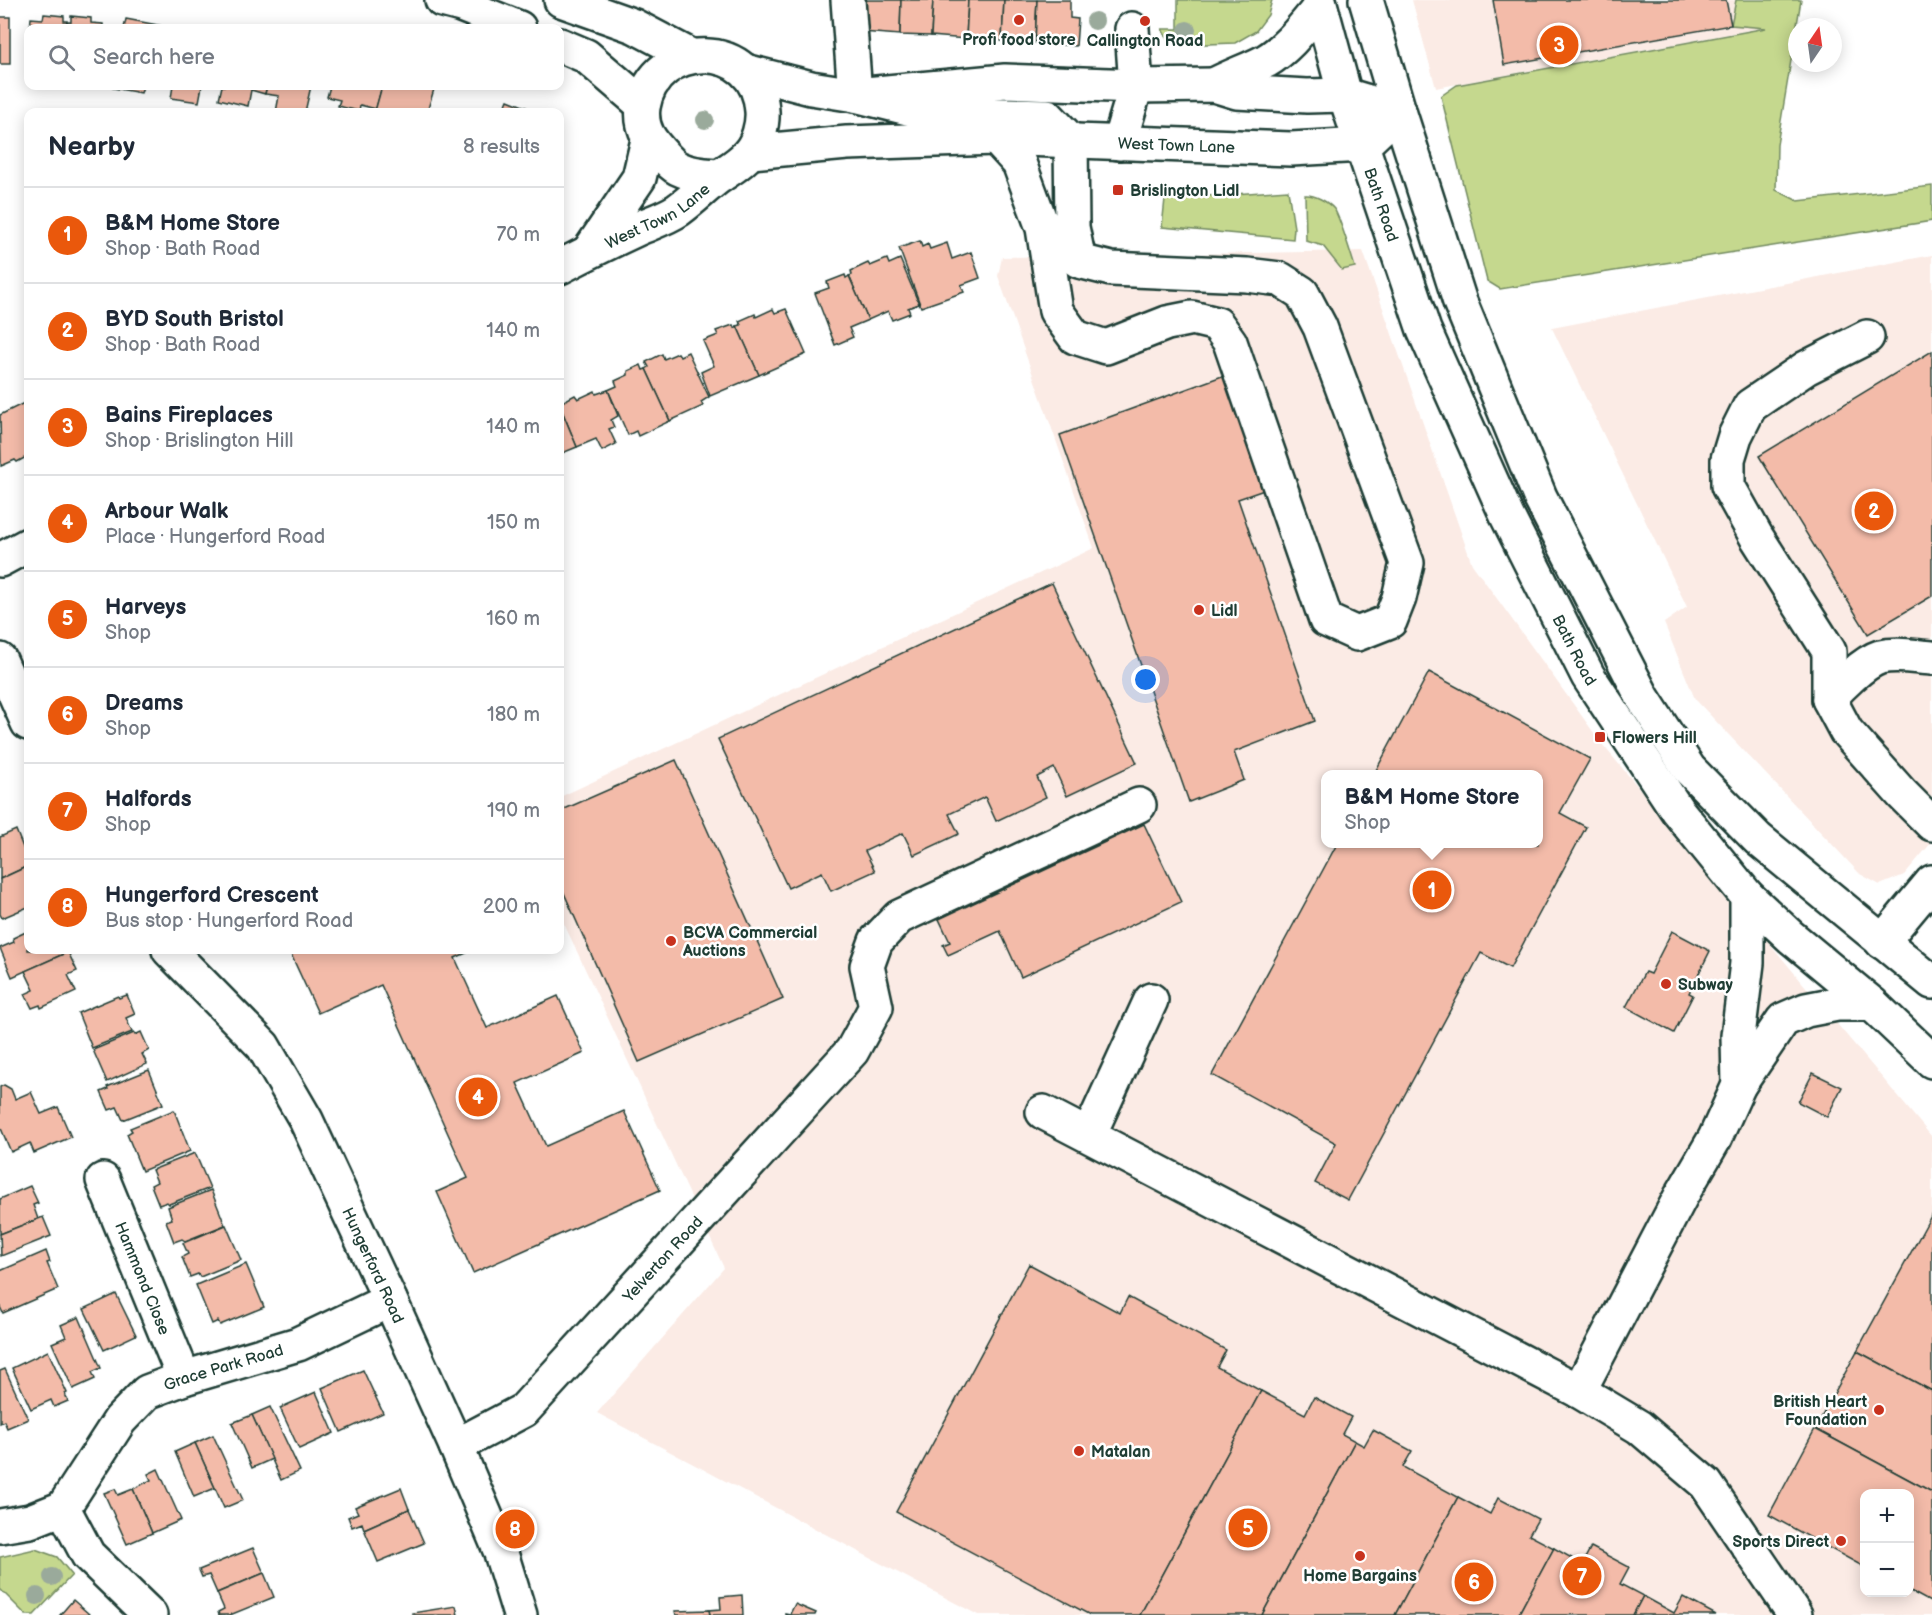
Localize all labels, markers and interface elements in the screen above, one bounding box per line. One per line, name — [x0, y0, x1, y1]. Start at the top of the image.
marker: Profi food store — [1012, 13, 1026, 27]
marker: Callington Road — [1138, 14, 1152, 28]
north arrow — [1788, 18, 1842, 72]
pin: 3 — [1540, 22, 1578, 68]
search box — [24, 24, 564, 90]
place label: Profi food store — [962, 31, 1076, 50]
place label: Callington Road — [1087, 32, 1203, 51]
icon: search — [45, 41, 78, 74]
text: Search here — [93, 44, 215, 71]
text: Nearby — [48, 132, 135, 163]
text: 8 results — [463, 135, 540, 159]
street label: West Town Lane — [1117, 135, 1236, 158]
street label: Bath Road — [1359, 166, 1402, 244]
street label: West Town Lane — [602, 180, 715, 254]
place label: Brislington Lidl — [1130, 182, 1239, 201]
marker: Brislington Lidl — [1111, 183, 1125, 197]
text: B&M Home Store — [105, 210, 280, 237]
text: 1 — [63, 223, 72, 247]
text: 70 m — [496, 223, 540, 247]
text: Shop · Bath Road — [105, 237, 260, 261]
text: BYD South Bristol — [105, 306, 284, 333]
text: 2 — [62, 319, 73, 343]
text: 140 m — [486, 319, 540, 343]
text: Shop · Bath Road — [105, 333, 260, 357]
text: Bains Fireplaces — [105, 402, 273, 429]
text: 3 — [62, 415, 73, 439]
text: 140 m — [486, 415, 540, 439]
text: Shop · Brislington Hill — [105, 429, 293, 453]
pin: 2 — [1854, 488, 1894, 534]
text: Arbour Walk — [105, 498, 228, 525]
text: 4 — [62, 511, 73, 535]
text: 150 m — [487, 511, 540, 535]
text: Place · Hungerford Road — [105, 525, 325, 549]
text: Harveys — [105, 594, 186, 621]
place label: Lidl — [1211, 602, 1238, 621]
marker: Lidl — [1192, 603, 1206, 617]
text: 5 — [62, 607, 73, 631]
text: 160 m — [486, 607, 540, 631]
street label: Bath Road — [1548, 612, 1600, 690]
text: Shop — [105, 621, 151, 645]
your location — [1131, 665, 1160, 694]
text: Dreams — [105, 690, 183, 717]
text: 6 — [61, 703, 74, 727]
text: 180 m — [487, 703, 540, 727]
text: Shop — [105, 717, 151, 741]
place label: Flowers Hill — [1612, 729, 1697, 748]
marker: Flowers Hill — [1593, 730, 1607, 744]
popup — [1321, 770, 1543, 848]
text: B&M Home Store — [1345, 784, 1520, 811]
text: Halfords — [105, 786, 191, 813]
text: 7 — [62, 799, 73, 823]
text: 190 m — [487, 799, 540, 823]
text: Shop — [1345, 811, 1391, 835]
text: Shop — [105, 813, 151, 837]
pin: 1 — [1412, 868, 1452, 912]
text: Hungerford Crescent — [105, 882, 319, 909]
text: 8 — [61, 895, 74, 919]
text: 200 m — [483, 895, 540, 919]
text: Bus stop · Hungerford Road — [105, 909, 353, 933]
place label: BCVA Commercial Auctions — [682, 924, 817, 961]
marker: BCVA Commercial Auctions — [664, 934, 678, 948]
place label: Subway — [1678, 976, 1734, 995]
marker: Subway — [1659, 977, 1673, 991]
pin: 4 — [458, 1074, 498, 1120]
street label: Hungerford Road — [337, 1205, 407, 1326]
street label: Yelverton Road — [619, 1213, 707, 1307]
street label: Hammond Close — [110, 1219, 173, 1338]
street label: Grace Park Road — [161, 1341, 286, 1396]
place label: British Heart Foundation — [1773, 1393, 1868, 1430]
marker: British Heart Foundation — [1872, 1403, 1886, 1417]
place label: Matalan — [1091, 1443, 1150, 1462]
marker: Matalan — [1072, 1444, 1086, 1458]
map controls — [1860, 1489, 1914, 1597]
button: + — [1860, 1489, 1914, 1543]
pin: 8 — [496, 1506, 534, 1552]
pin: 5 — [1228, 1506, 1268, 1550]
place label: Sports Direct — [1732, 1533, 1830, 1552]
marker: Sports Direct — [1834, 1534, 1848, 1548]
button: − — [1860, 1543, 1914, 1597]
marker: Home Bargains — [1353, 1549, 1367, 1563]
pin: 7 — [1562, 1554, 1602, 1598]
pin: 6 — [1454, 1560, 1494, 1604]
place label: Home Bargains — [1303, 1567, 1417, 1586]

